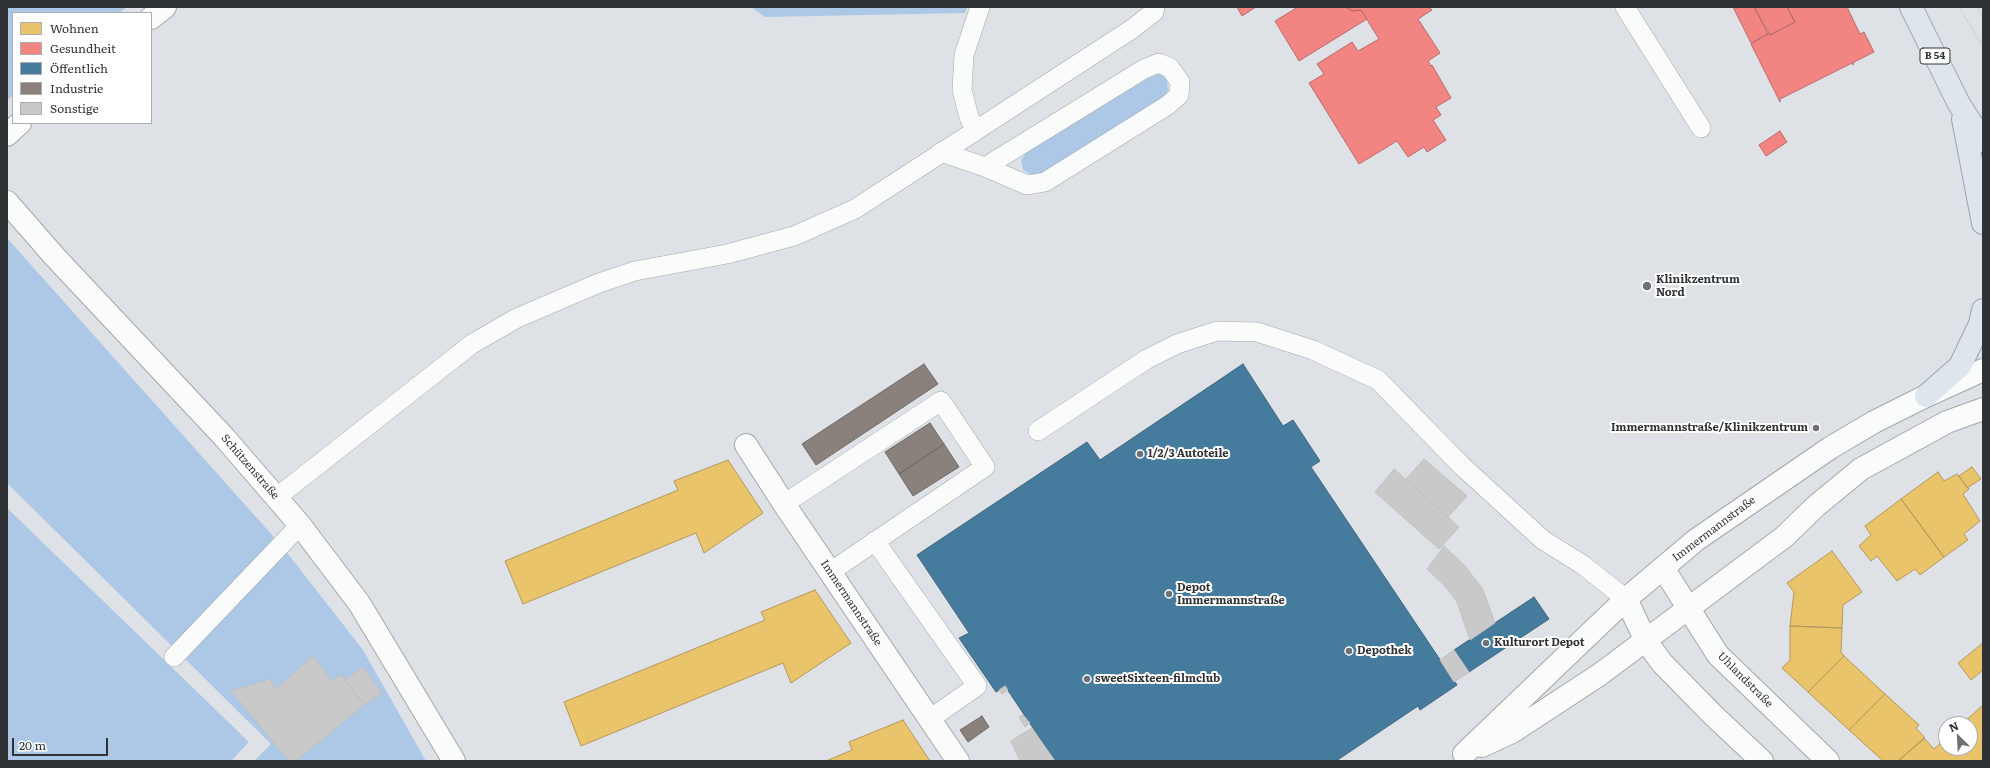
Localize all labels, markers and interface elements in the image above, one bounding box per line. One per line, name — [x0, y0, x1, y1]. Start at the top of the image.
legend — [12, 12, 152, 124]
text: Wohnen — [50, 19, 99, 37]
text: Gesundheit — [50, 39, 116, 57]
road number: B 54 — [1920, 48, 1950, 64]
text: Öffentlich — [50, 59, 108, 77]
text: Industrie — [50, 79, 103, 97]
text: Sonstige — [50, 99, 99, 117]
place label: Klinikzentrum Nord — [1656, 273, 1740, 299]
marker: Klinikzentrum Nord — [1641, 280, 1653, 292]
place label: Immermannstraße/Klinikzentrum — [1611, 421, 1808, 435]
marker: Immermannstraße/Klinikzentrum — [1811, 423, 1821, 433]
street label: Schützenstraße — [218, 432, 282, 502]
place label: 1/2/3 Autoteile — [1148, 447, 1229, 461]
marker: 1/2/3 Autoteile — [1135, 449, 1145, 459]
street label: Immermannstraße — [1670, 493, 1758, 565]
street label: Immermannstraße — [817, 558, 885, 648]
place label: Depot Immermannstraße — [1177, 581, 1285, 607]
marker: Depot Immermannstraße — [1164, 589, 1174, 599]
place label: Kulturort Depot — [1494, 636, 1585, 650]
marker: Kulturort Depot — [1481, 638, 1491, 648]
place label: Depothek — [1357, 644, 1412, 658]
marker: Depothek — [1344, 646, 1354, 656]
street label: Uhlandstraße — [1715, 650, 1775, 710]
place label: sweetSixteen-filmclub — [1095, 672, 1220, 686]
marker: sweetSixteen-filmclub — [1082, 674, 1092, 684]
north arrow — [1938, 716, 1978, 756]
text: N — [1946, 717, 1961, 735]
scale bar — [14, 730, 110, 756]
text: 20 m — [19, 736, 46, 754]

